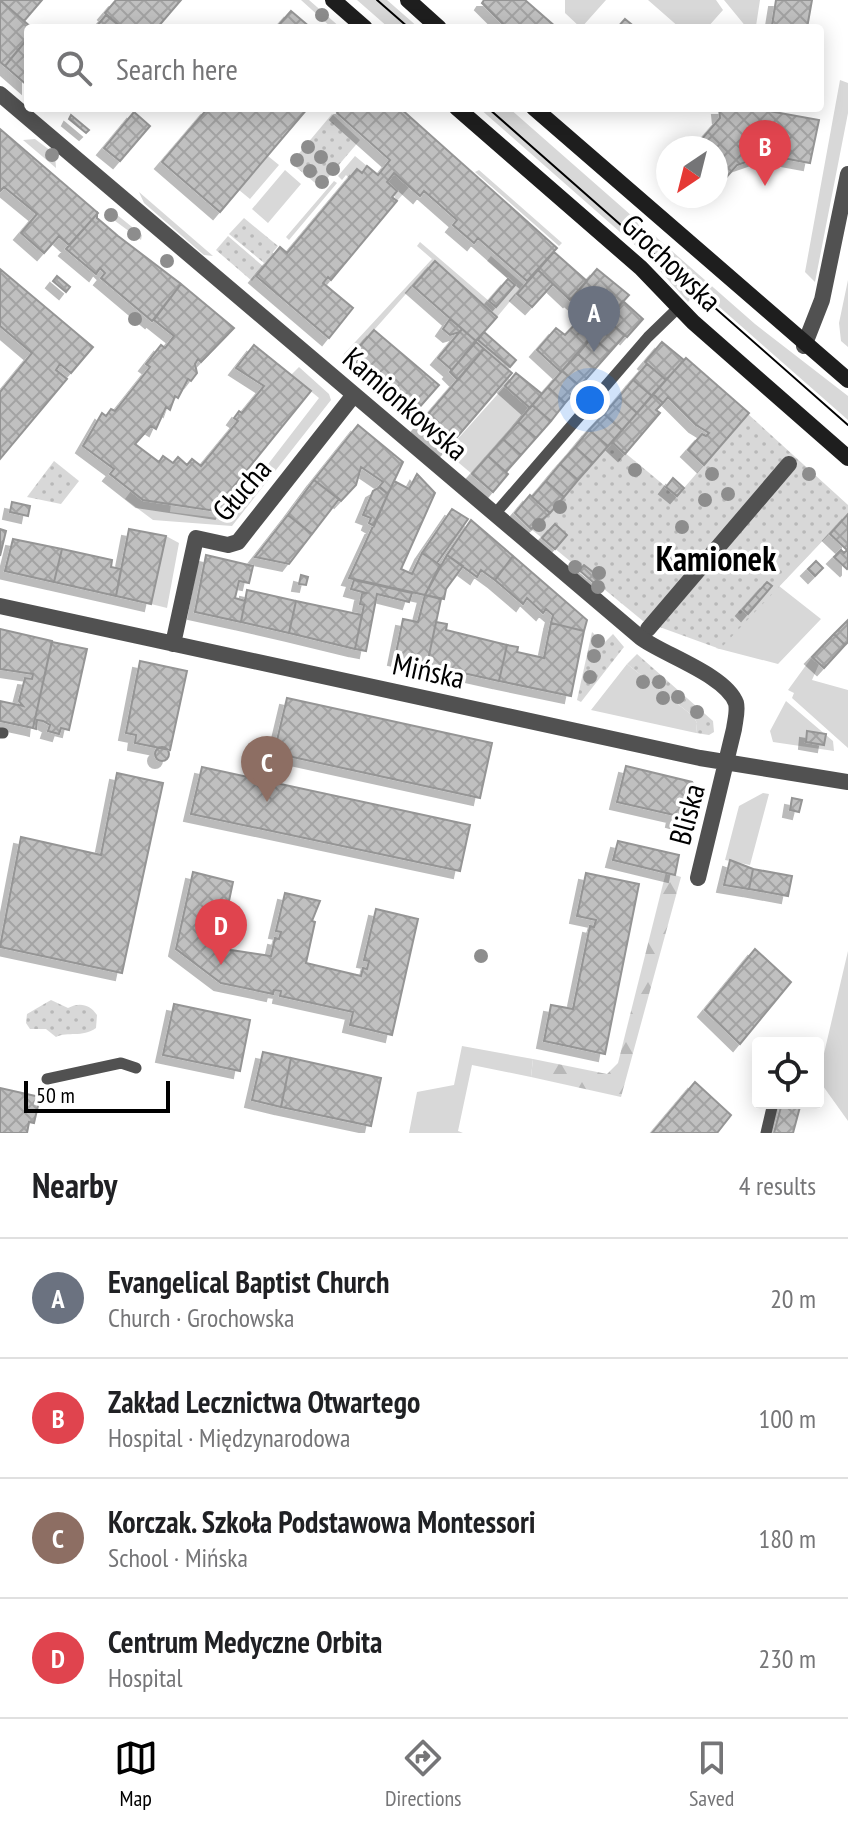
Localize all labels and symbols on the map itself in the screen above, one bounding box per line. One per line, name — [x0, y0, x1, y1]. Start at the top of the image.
pin: B — [739, 120, 791, 186]
north arrow — [656, 136, 728, 208]
street label: Grochowska — [614, 205, 730, 319]
pin: A — [568, 286, 620, 352]
street label: Kamionkowska — [335, 338, 477, 468]
your location — [570, 380, 610, 420]
street label: Głucha — [203, 450, 279, 528]
district label: Kamionek — [656, 536, 777, 580]
street label: Mińska — [389, 643, 469, 697]
pin: C — [241, 736, 293, 802]
street label: Bliska — [659, 779, 713, 849]
pin: D — [195, 899, 247, 965]
scale bar — [24, 1077, 170, 1113]

